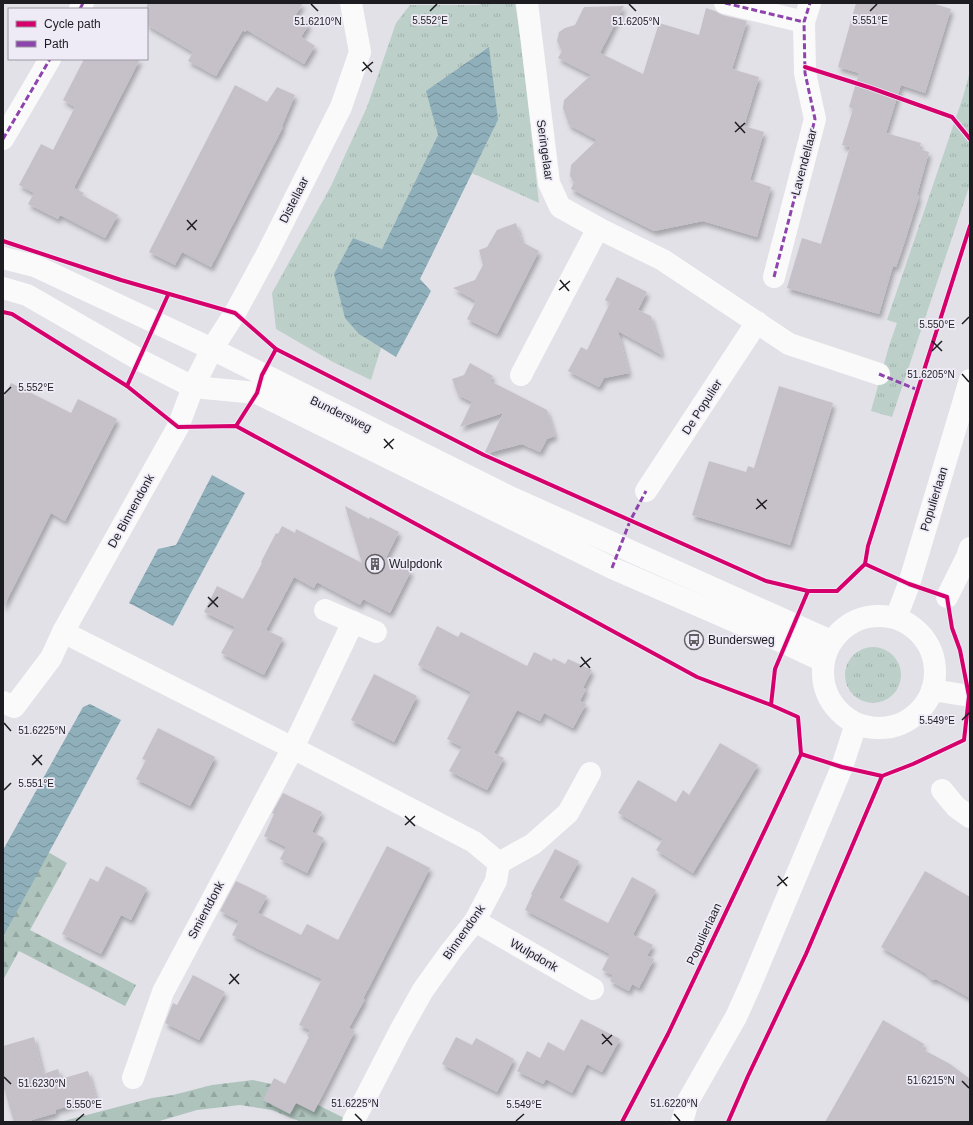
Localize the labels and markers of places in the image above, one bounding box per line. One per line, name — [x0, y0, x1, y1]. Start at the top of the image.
building icon: Wulpdonk — [364, 553, 386, 575]
place label: Wulpdonk — [389, 557, 443, 571]
bus stop icon: Bundersweg — [683, 629, 705, 651]
place label: Bundersweg — [708, 633, 775, 647]

